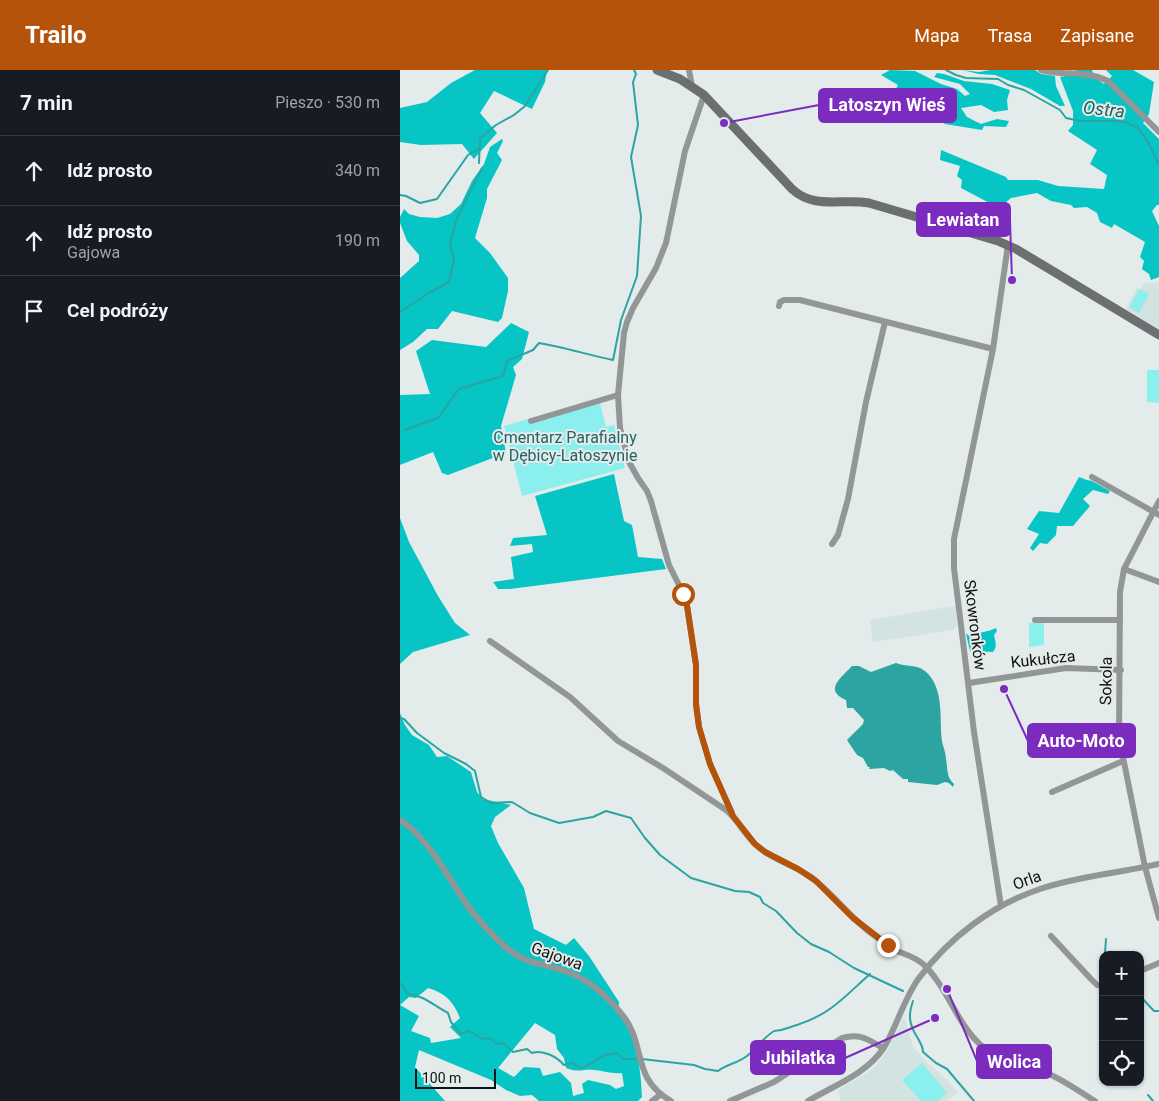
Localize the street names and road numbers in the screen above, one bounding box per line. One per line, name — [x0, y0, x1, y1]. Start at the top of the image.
street label: Skowronków — [960, 579, 990, 671]
street label: Kukułcza — [1010, 646, 1076, 672]
street label: Sokola — [1096, 657, 1116, 705]
street label: Orla — [1010, 866, 1044, 894]
street label: Gajowa — [529, 938, 585, 974]

